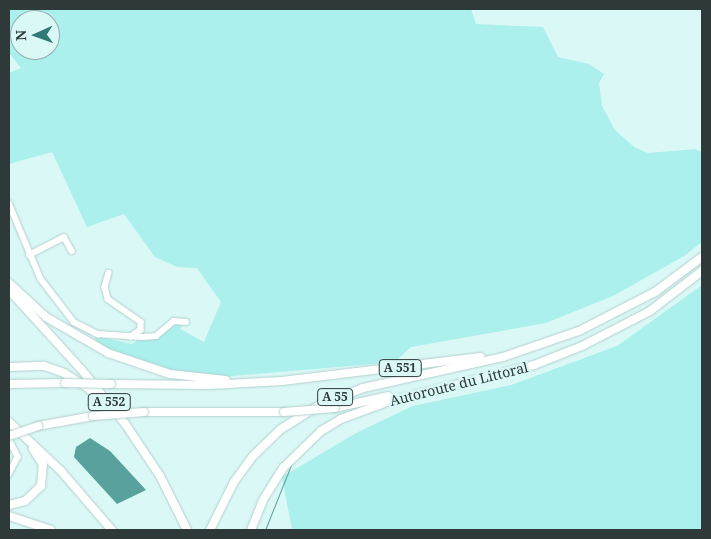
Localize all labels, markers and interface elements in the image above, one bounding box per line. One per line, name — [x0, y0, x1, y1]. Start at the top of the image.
north arrow — [10, 10, 60, 60]
text: N — [11, 30, 30, 41]
road number: A 551 — [379, 358, 421, 378]
street label: Autoroute du Littoral — [388, 359, 530, 409]
road number: A 55 — [316, 388, 354, 407]
road number: A 552 — [88, 392, 130, 412]

